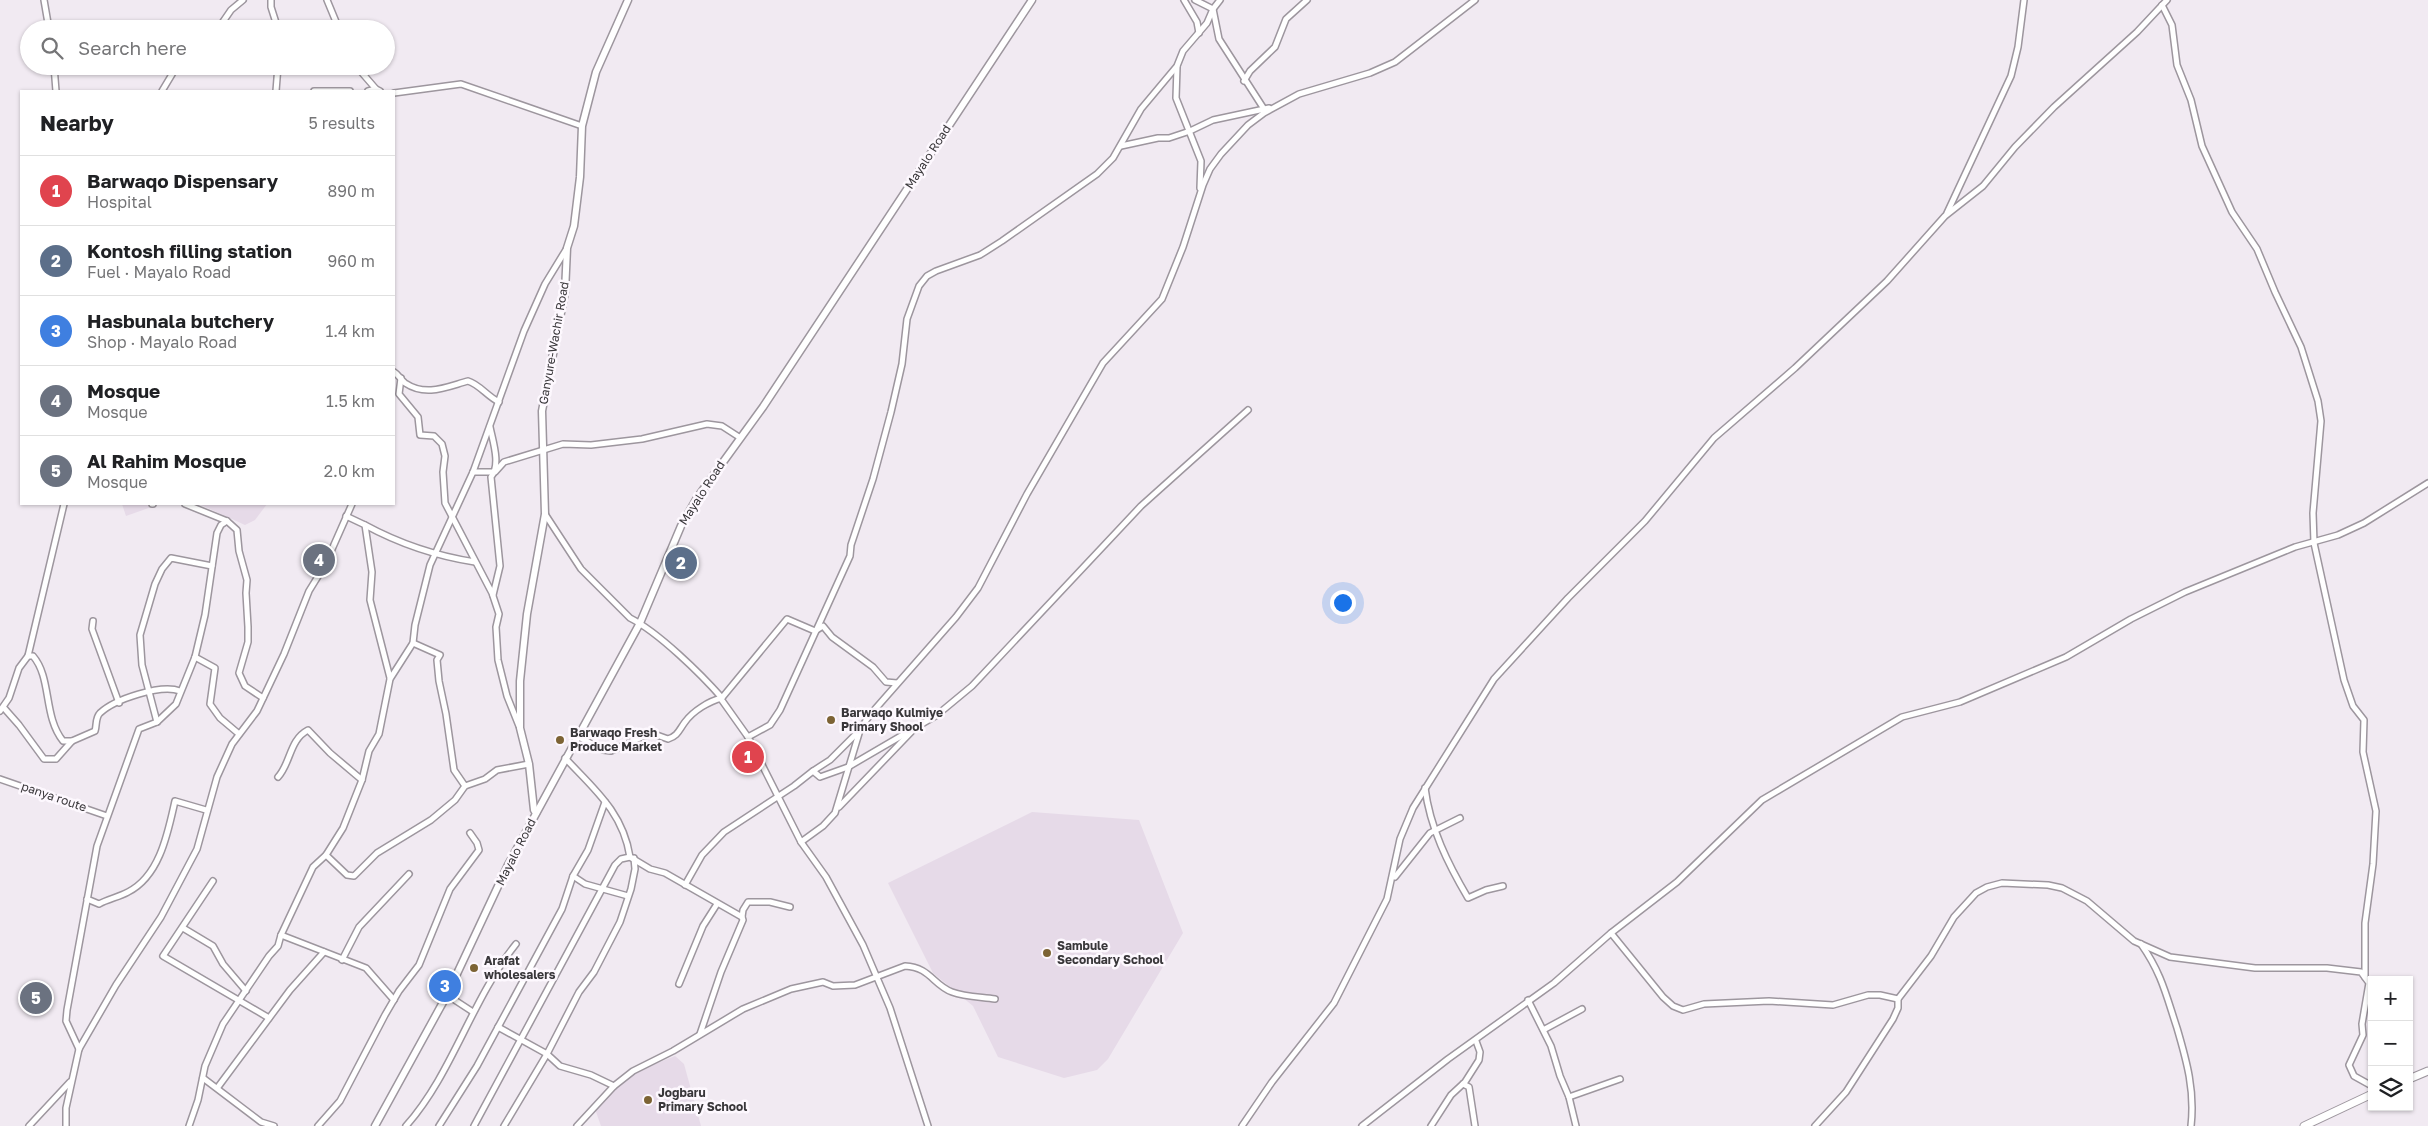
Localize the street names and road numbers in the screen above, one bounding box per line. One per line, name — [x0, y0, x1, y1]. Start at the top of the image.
street label: Mayalo Road — [901, 122, 954, 192]
street label: Ganyure-Wachir Road — [535, 280, 572, 406]
street label: Mayalo Road — [675, 458, 728, 528]
street label: panya route — [19, 778, 89, 815]
street label: Mayalo Road — [492, 816, 539, 888]

